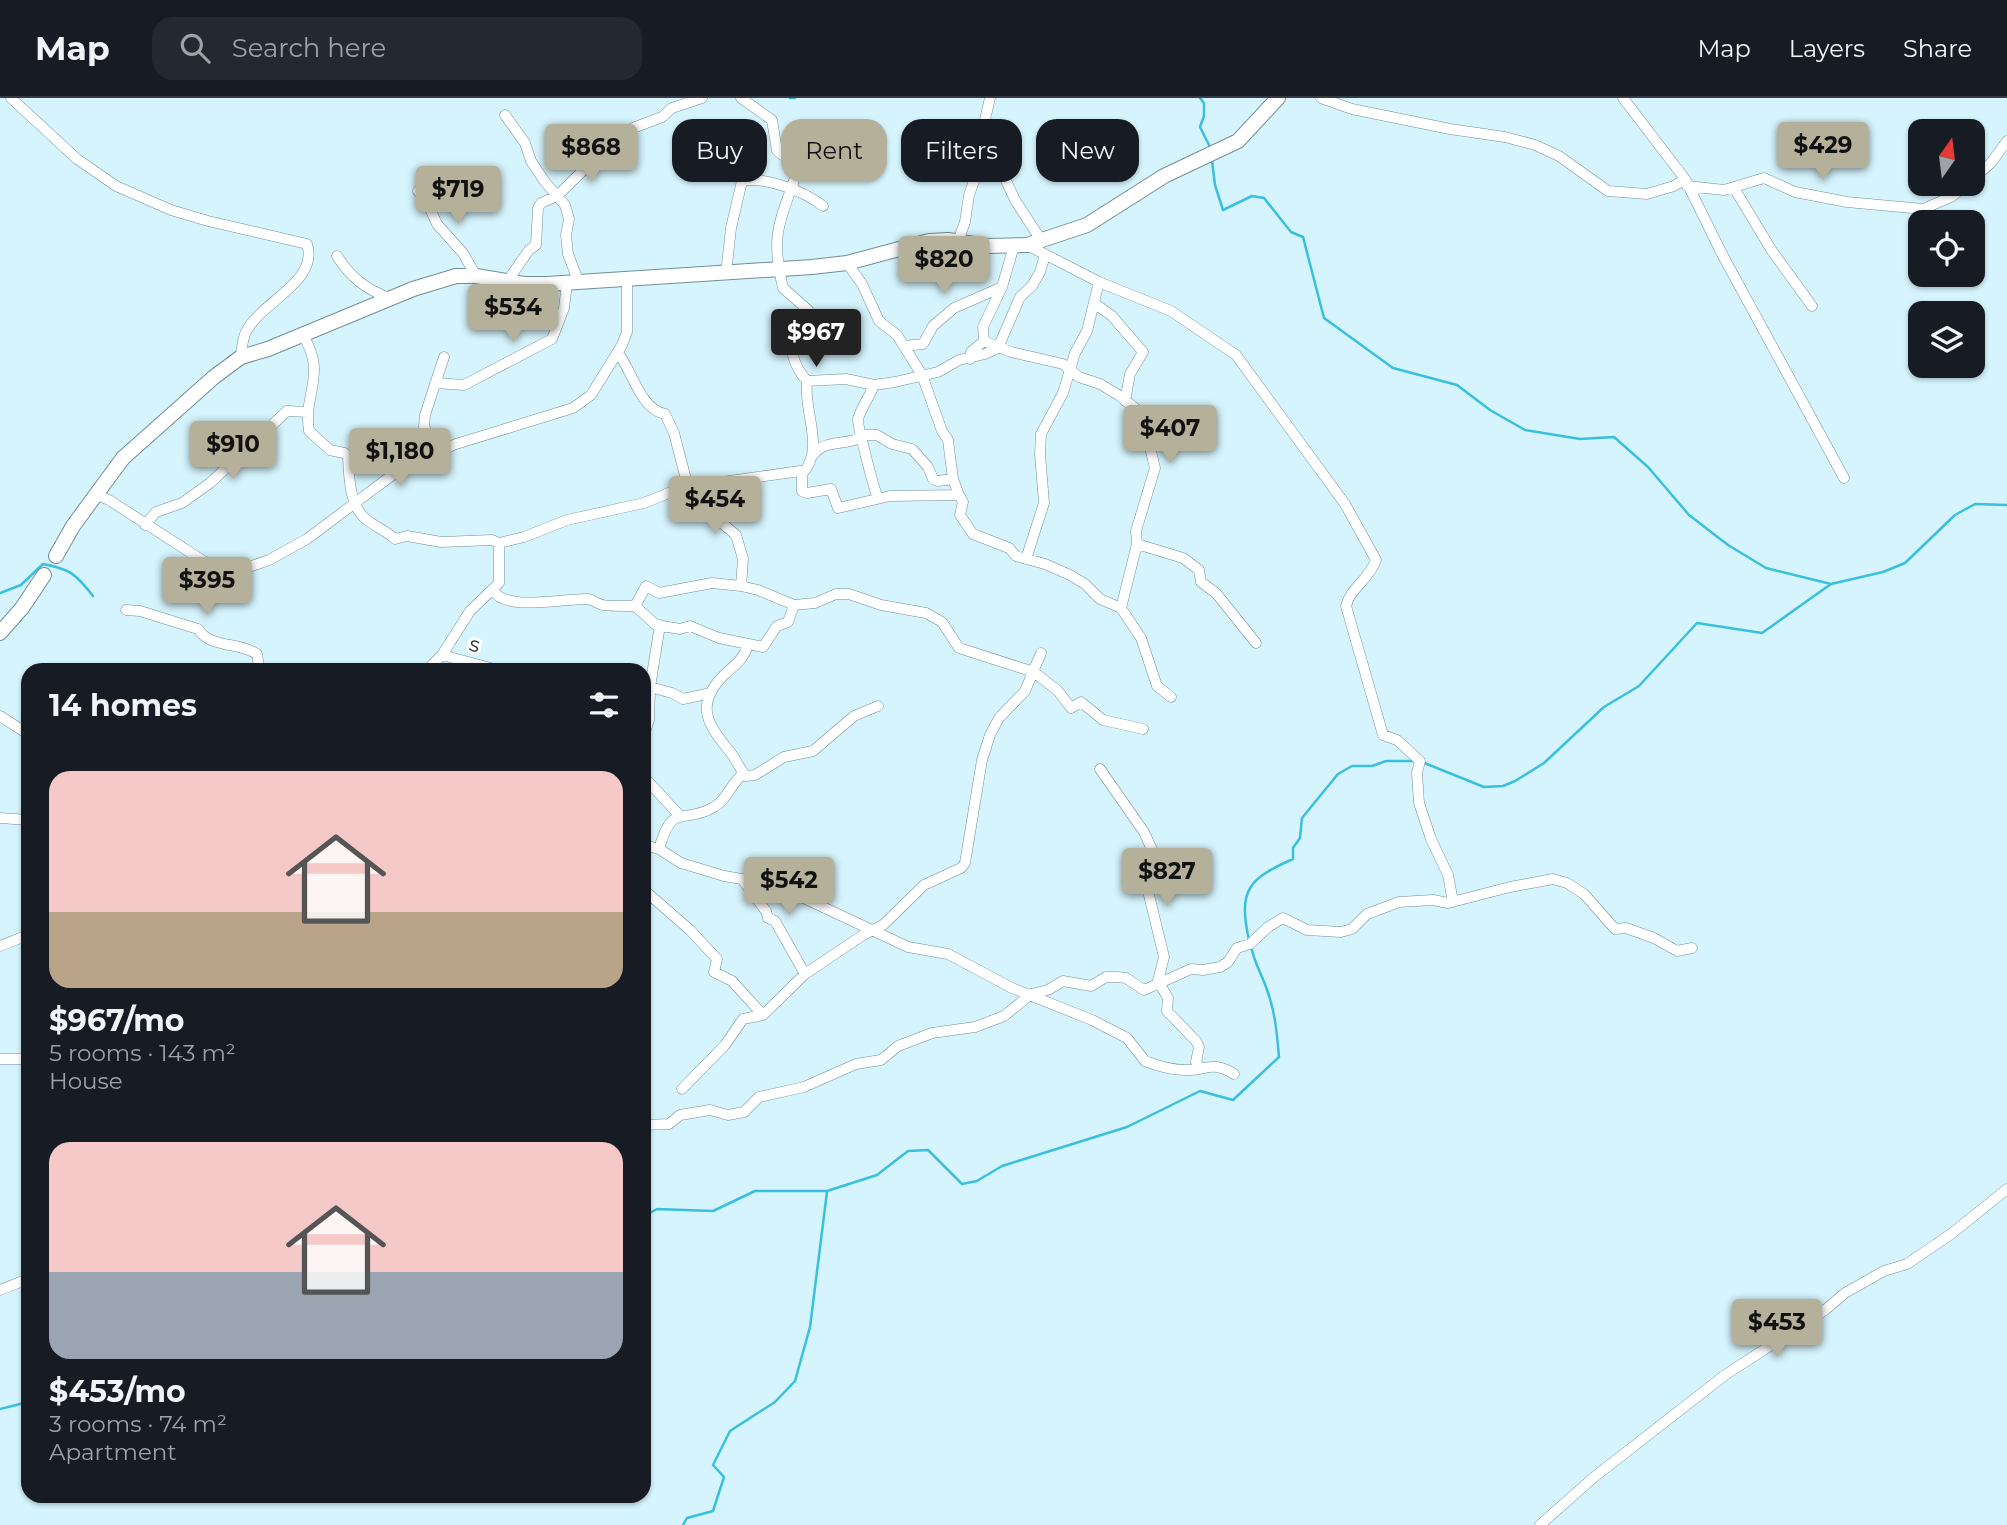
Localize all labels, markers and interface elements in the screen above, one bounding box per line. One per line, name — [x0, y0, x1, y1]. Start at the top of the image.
search box — [152, 17, 642, 80]
text: Map — [35, 28, 110, 68]
icon: search — [176, 29, 214, 67]
text: Search here — [232, 32, 386, 64]
text: Map — [1697, 34, 1751, 63]
text: Layers — [1789, 34, 1865, 63]
text: Share — [1903, 34, 1972, 63]
chip: Buy — [672, 119, 767, 182]
chip: Rent — [781, 119, 887, 182]
chip: Filters — [901, 119, 1022, 182]
chip: New — [1036, 119, 1139, 182]
north arrow — [1908, 119, 1984, 196]
map controls — [1908, 119, 1985, 378]
pin: $429 — [1782, 122, 1864, 182]
pin: $868 — [550, 125, 632, 184]
text: $429 — [1794, 131, 1852, 159]
text: $868 — [561, 133, 621, 161]
pin: $719 — [417, 166, 499, 226]
text: $719 — [432, 175, 484, 203]
button: locate — [1908, 210, 1985, 287]
pin: $820 — [903, 236, 985, 296]
text: $820 — [914, 245, 974, 273]
pin: $534 — [472, 285, 554, 344]
text: $534 — [484, 293, 542, 321]
button: layers — [1908, 301, 1985, 378]
pin: $967 — [775, 310, 857, 369]
text: $967 — [787, 318, 845, 346]
pin: $407 — [1129, 406, 1211, 465]
text: $407 — [1140, 414, 1200, 442]
pin: $910 — [192, 422, 274, 481]
pin: $1,180 — [343, 428, 457, 488]
text: $910 — [206, 430, 260, 458]
text: $1,180 — [366, 437, 434, 465]
pin: $454 — [674, 476, 756, 536]
text: $454 — [685, 485, 745, 513]
pin: $395 — [166, 558, 248, 617]
text: $395 — [179, 566, 235, 594]
street label: s — [467, 631, 483, 657]
icon: filters — [585, 686, 623, 724]
text: 14 homes — [49, 687, 197, 724]
icon: home — [273, 816, 399, 942]
pin: $827 — [1126, 848, 1208, 908]
text: $827 — [1138, 857, 1196, 885]
pin: $542 — [748, 858, 830, 917]
text: $542 — [760, 866, 818, 894]
text: $967/mo — [49, 1002, 184, 1039]
text: 5 rooms · 143 m² — [49, 1039, 236, 1067]
text: House — [49, 1067, 123, 1095]
icon: home — [273, 1187, 399, 1313]
pin: $453 — [1736, 1300, 1818, 1359]
text: $453 — [1748, 1308, 1806, 1336]
text: $453/mo — [49, 1373, 186, 1410]
text: 3 rooms · 74 m² — [49, 1410, 227, 1438]
text: Apartment — [49, 1438, 177, 1466]

